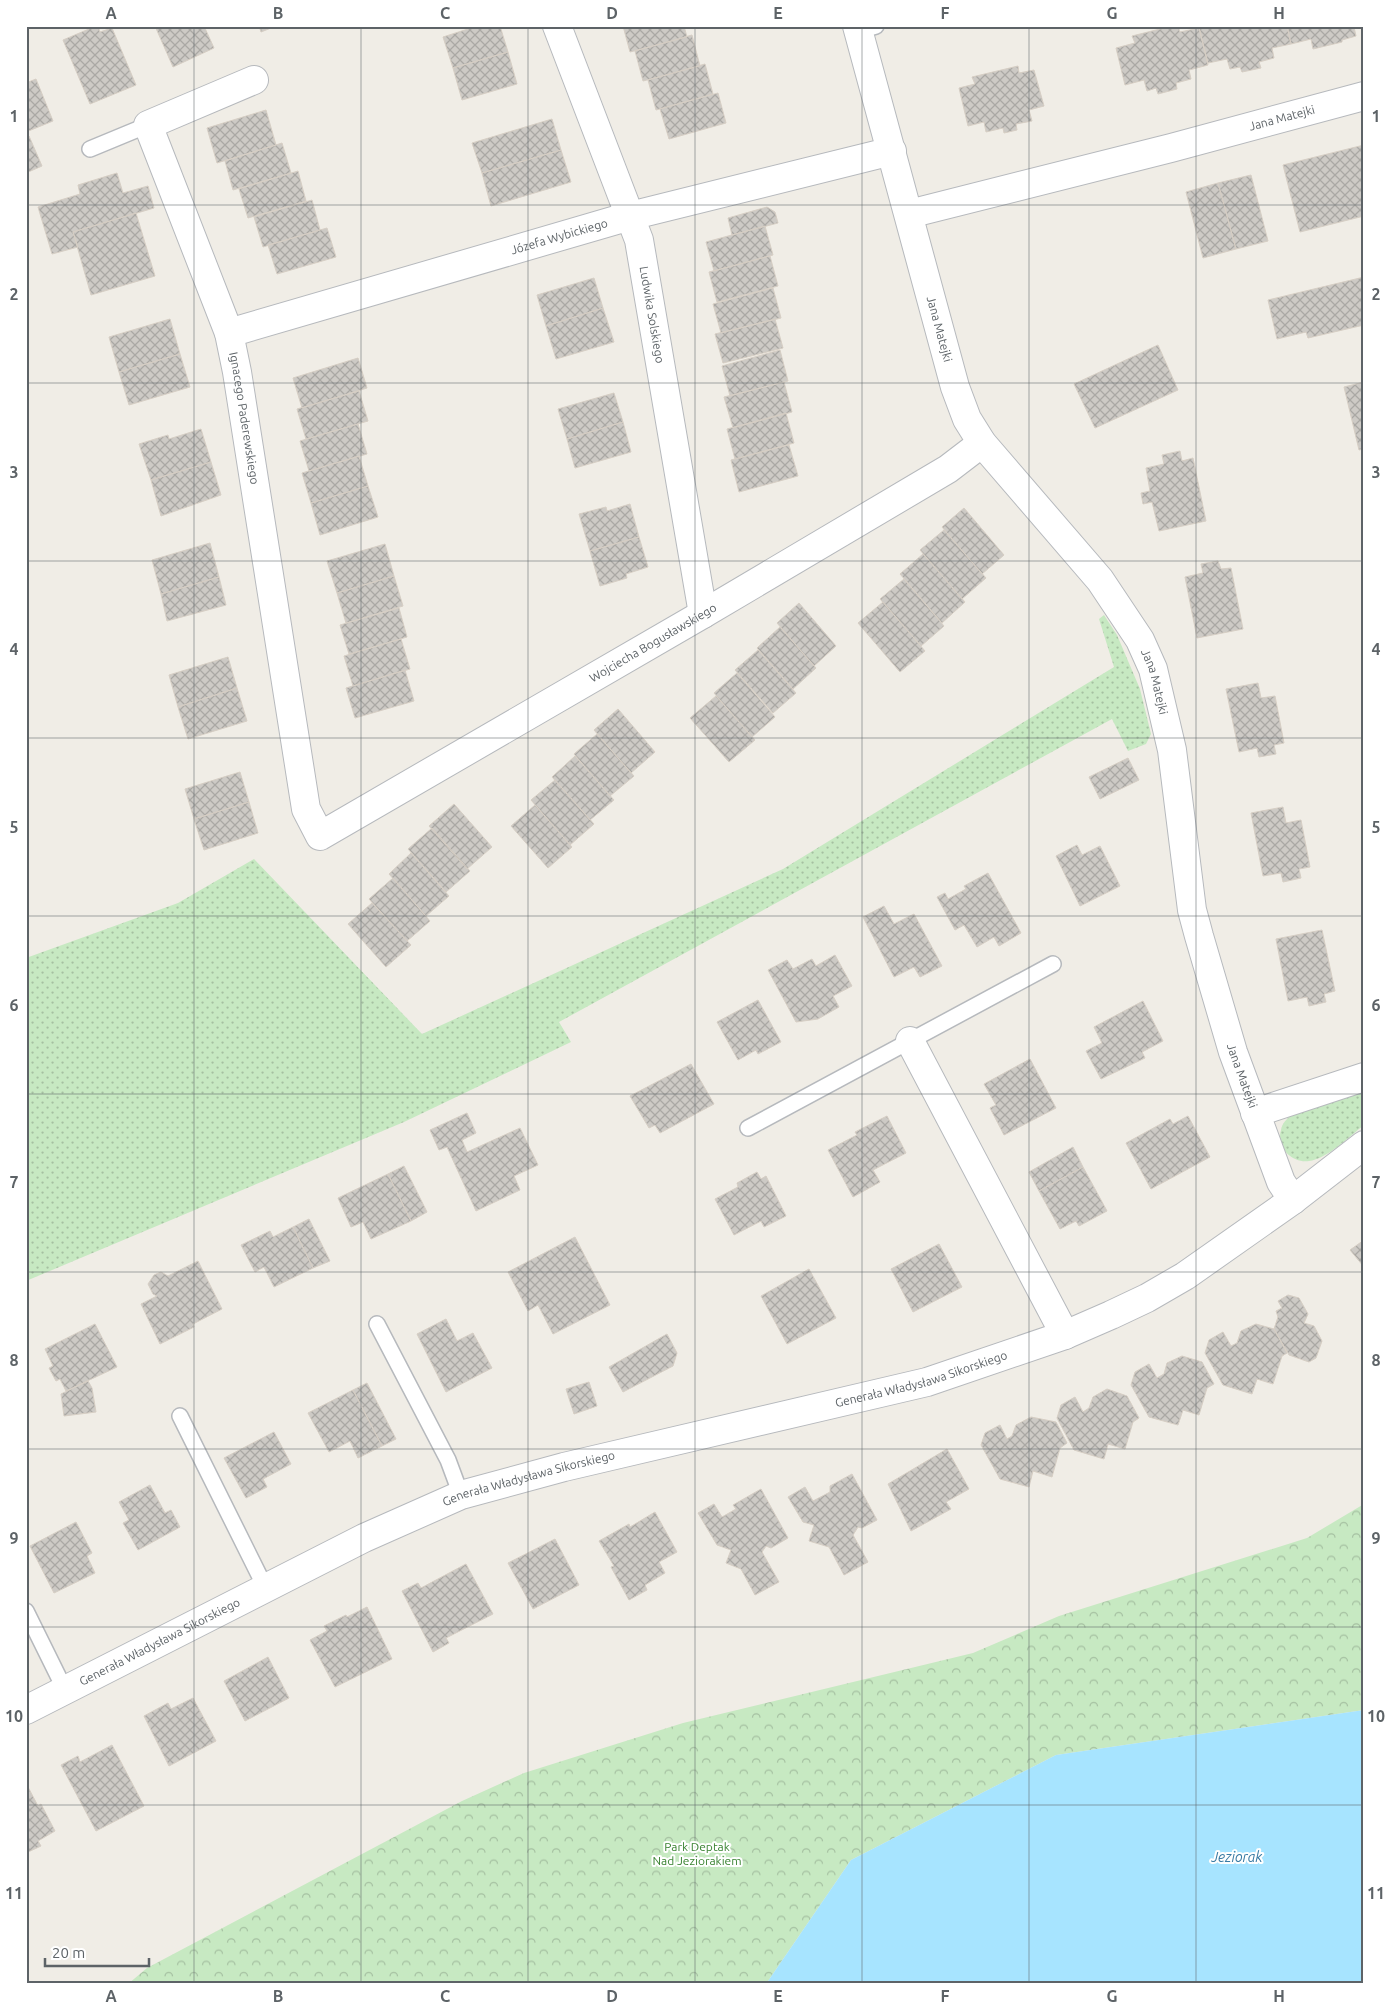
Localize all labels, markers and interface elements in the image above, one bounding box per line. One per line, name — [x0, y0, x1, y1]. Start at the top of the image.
text: A — [105, 4, 117, 22]
text: B — [273, 4, 283, 22]
text: C — [440, 4, 450, 22]
text: D — [606, 4, 618, 22]
text: E — [773, 4, 783, 22]
text: F — [941, 4, 950, 22]
text: G — [1106, 4, 1118, 22]
text: H — [1273, 4, 1285, 22]
street label: Jana Matejki — [1247, 103, 1316, 133]
text: 1 — [9, 107, 19, 125]
text: 1 — [1371, 107, 1381, 125]
street label: Józefa Wybickiego — [509, 216, 609, 256]
street label: Ludwika Solskiego — [638, 265, 667, 364]
text: 2 — [9, 285, 19, 303]
text: 2 — [1371, 285, 1381, 303]
street label: Jana Matejki — [925, 295, 955, 363]
street label: Ignacego Paderewskiego — [227, 351, 262, 485]
text: 3 — [9, 463, 19, 481]
text: 3 — [1371, 463, 1381, 481]
street label: Wojciecha Bogusławskiego — [587, 601, 719, 684]
text: 4 — [9, 640, 19, 658]
text: 4 — [1371, 640, 1381, 658]
street label: Jana Matejki — [1139, 647, 1170, 716]
text: 5 — [9, 818, 19, 836]
text: 5 — [1371, 818, 1381, 836]
text: 6 — [9, 996, 19, 1014]
text: 6 — [1371, 996, 1381, 1014]
street label: Jana Matejki — [1225, 1042, 1260, 1110]
text: 7 — [9, 1173, 19, 1191]
text: 7 — [1371, 1173, 1381, 1191]
street label: Generała Władysława Sikorskiego — [834, 1348, 1009, 1409]
text: 8 — [9, 1351, 19, 1369]
text: 8 — [1371, 1351, 1381, 1369]
street label: Generała Władysława Sikorskiego — [440, 1448, 616, 1508]
text: 9 — [9, 1529, 19, 1547]
text: 9 — [1371, 1529, 1381, 1547]
street label: Generała Władysława Sikorskiego — [77, 1595, 242, 1688]
text: 10 — [5, 1707, 23, 1725]
text: 10 — [1367, 1707, 1385, 1725]
park label: Park Deptak Nad Jeziorakiem — [652, 1840, 742, 1867]
water label: Jeziorak — [1211, 1849, 1263, 1865]
text: 11 — [5, 1884, 23, 1902]
text: 11 — [1367, 1884, 1385, 1902]
scale bar — [45, 1935, 149, 1967]
text: 20 m — [52, 1944, 85, 1961]
text: A — [105, 1987, 117, 2005]
text: B — [273, 1987, 283, 2005]
text: C — [440, 1987, 450, 2005]
text: D — [606, 1987, 618, 2005]
text: E — [773, 1987, 783, 2005]
text: F — [941, 1987, 950, 2005]
text: G — [1106, 1987, 1118, 2005]
text: H — [1273, 1987, 1285, 2005]

